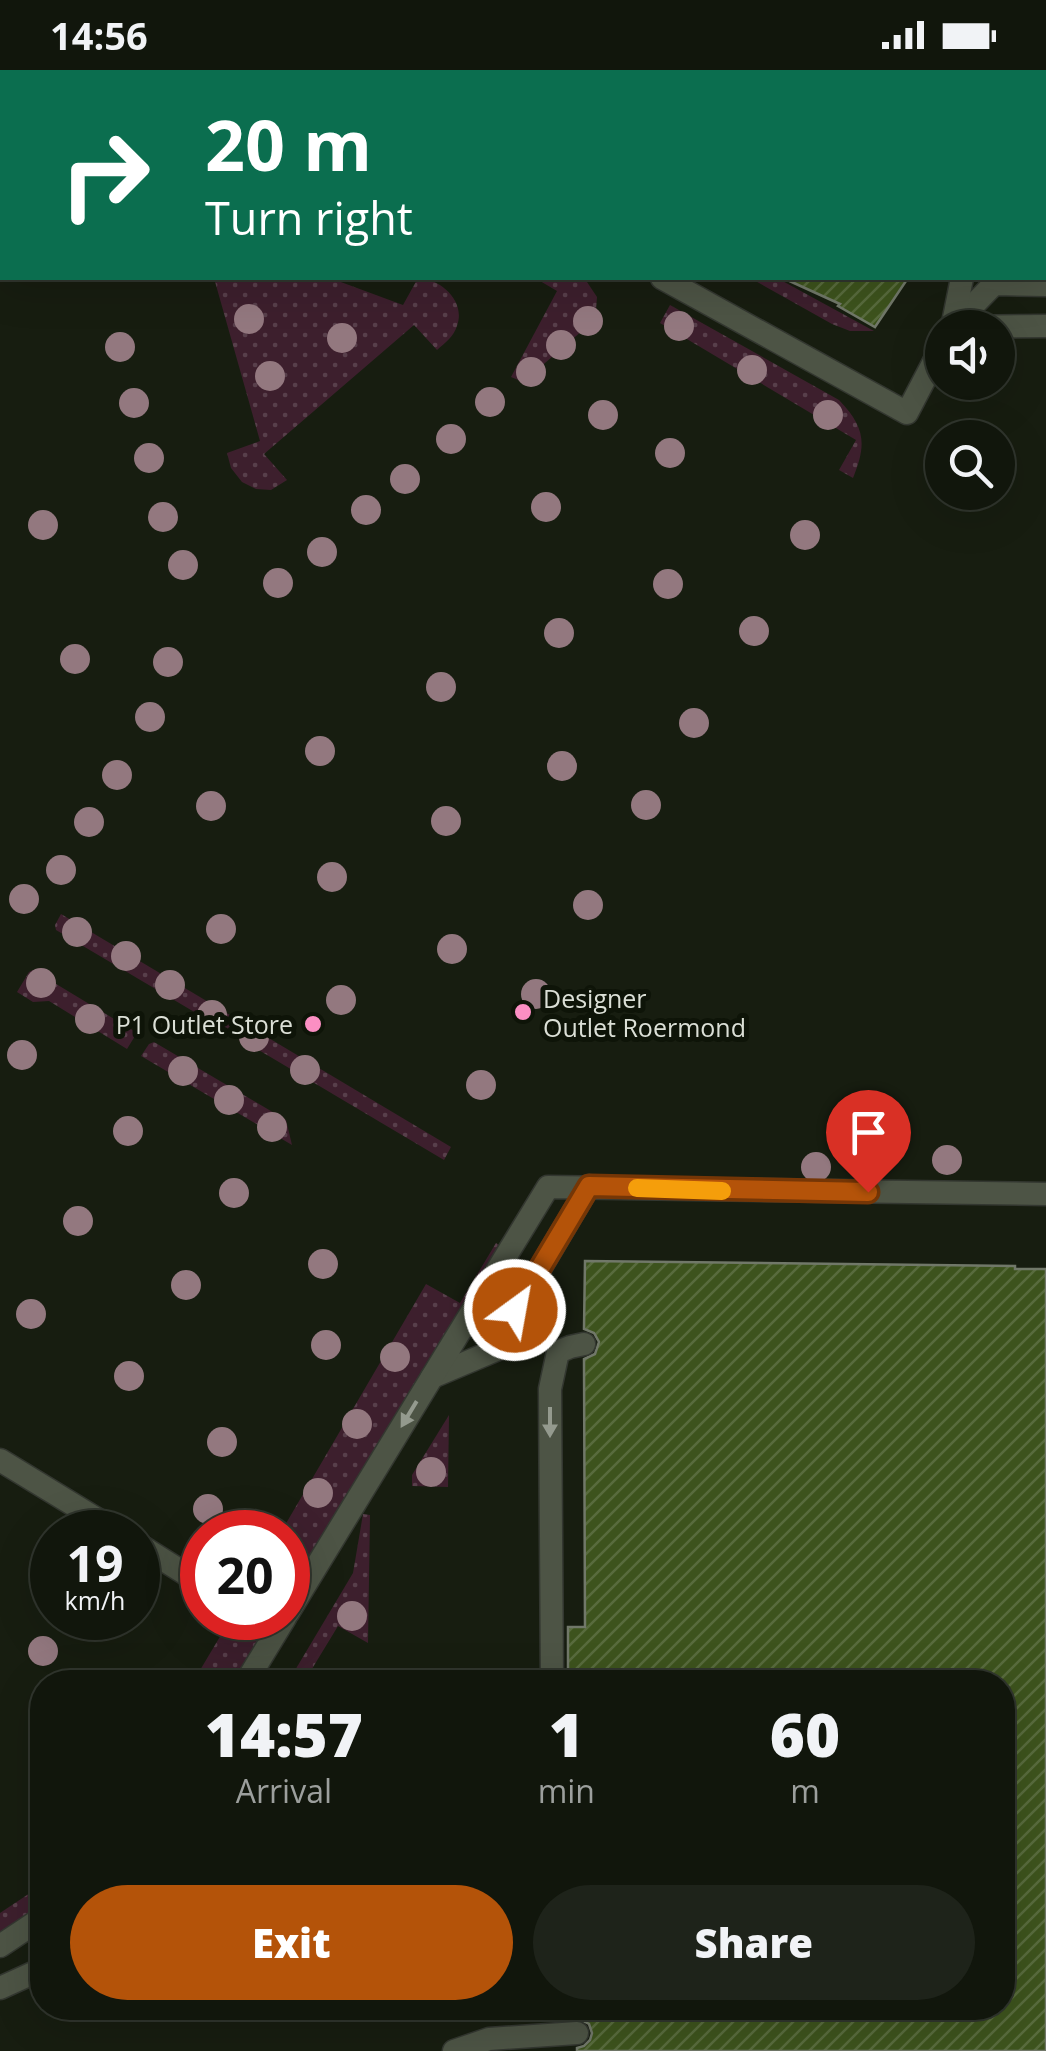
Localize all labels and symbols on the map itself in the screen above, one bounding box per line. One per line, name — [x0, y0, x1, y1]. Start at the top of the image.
place label: Designer Outlet Roermond — [543, 981, 746, 1044]
marker: Designer Outlet Roermond — [512, 1001, 534, 1023]
place label: P1 Outlet Store — [116, 1007, 293, 1041]
marker: P1 Outlet Store — [302, 1013, 324, 1035]
pin — [826, 1090, 911, 1193]
position arrow — [463, 1258, 567, 1362]
one-way arrow — [401, 1400, 418, 1428]
one-way arrow — [542, 1406, 558, 1438]
speed limit sign: 20 — [180, 1510, 310, 1640]

